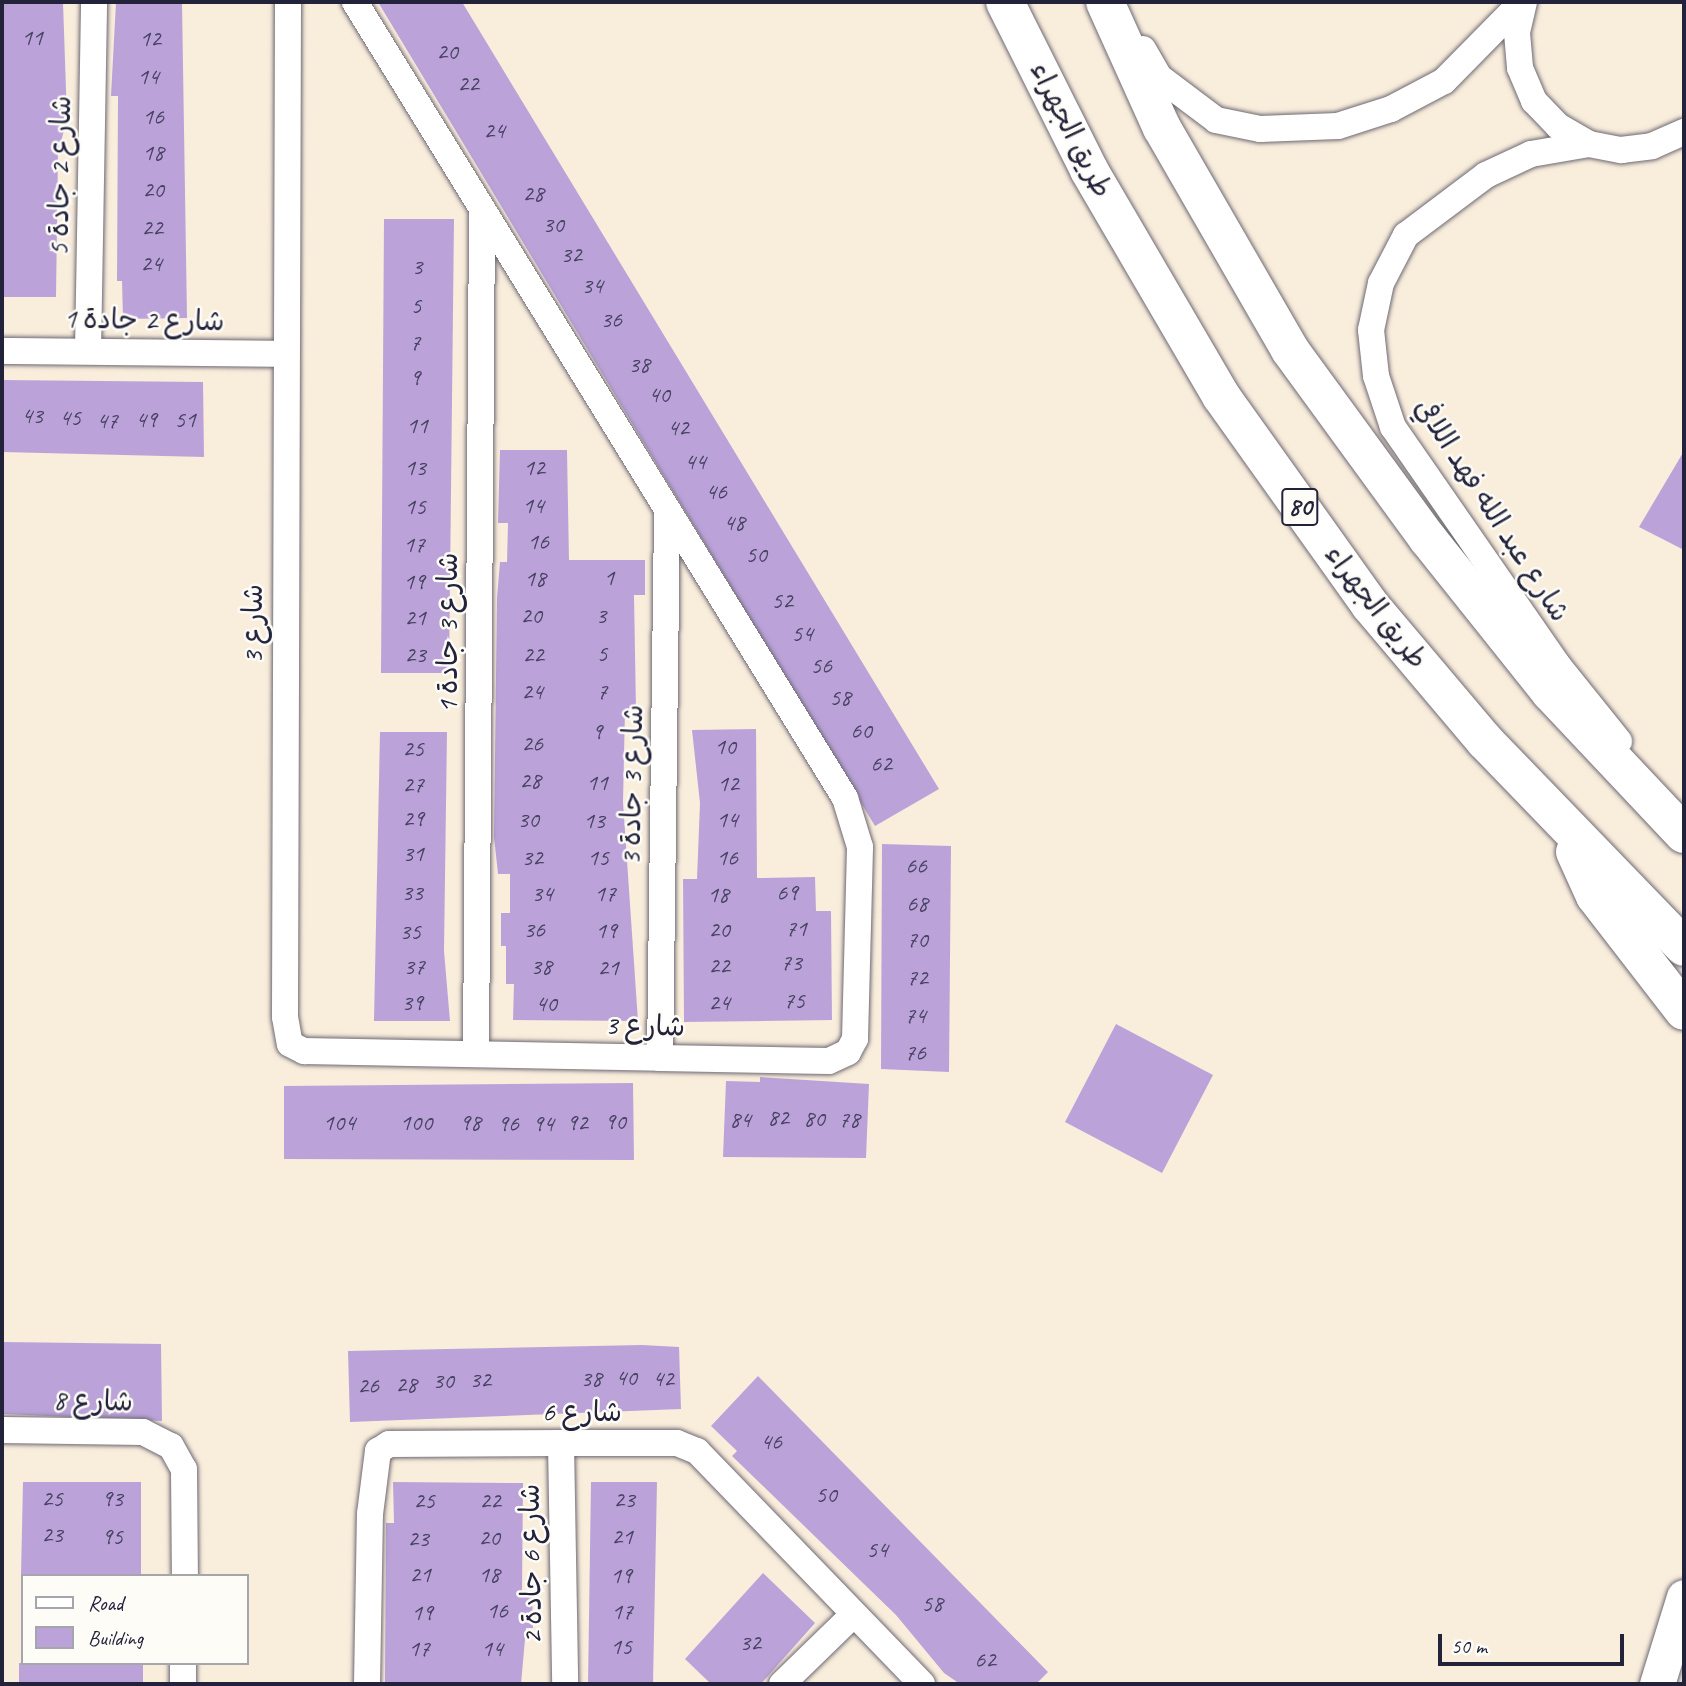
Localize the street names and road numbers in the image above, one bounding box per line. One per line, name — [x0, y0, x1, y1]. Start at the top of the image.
street label: طريق الجهراء — [1023, 57, 1119, 203]
street label: شارع 2 جادة 5 — [42, 95, 78, 257]
street label: شارع 2 جادة 1 — [63, 302, 225, 338]
street label: شارع عبد الله فهد اللافي — [1407, 392, 1577, 628]
road number: 80 — [1281, 485, 1319, 530]
street label: طريق الجهراء — [1317, 539, 1435, 675]
street label: شارع 3 جادة 1 — [431, 553, 465, 713]
street label: شارع 3 — [236, 584, 270, 664]
street label: شارع 3 جادة 3 — [614, 704, 650, 866]
street label: شارع 3 — [605, 1009, 685, 1043]
street label: شارع 8 — [53, 1384, 133, 1418]
street label: شارع 6 — [542, 1395, 622, 1429]
street label: شارع 6 جادة 2 — [513, 1483, 549, 1645]

